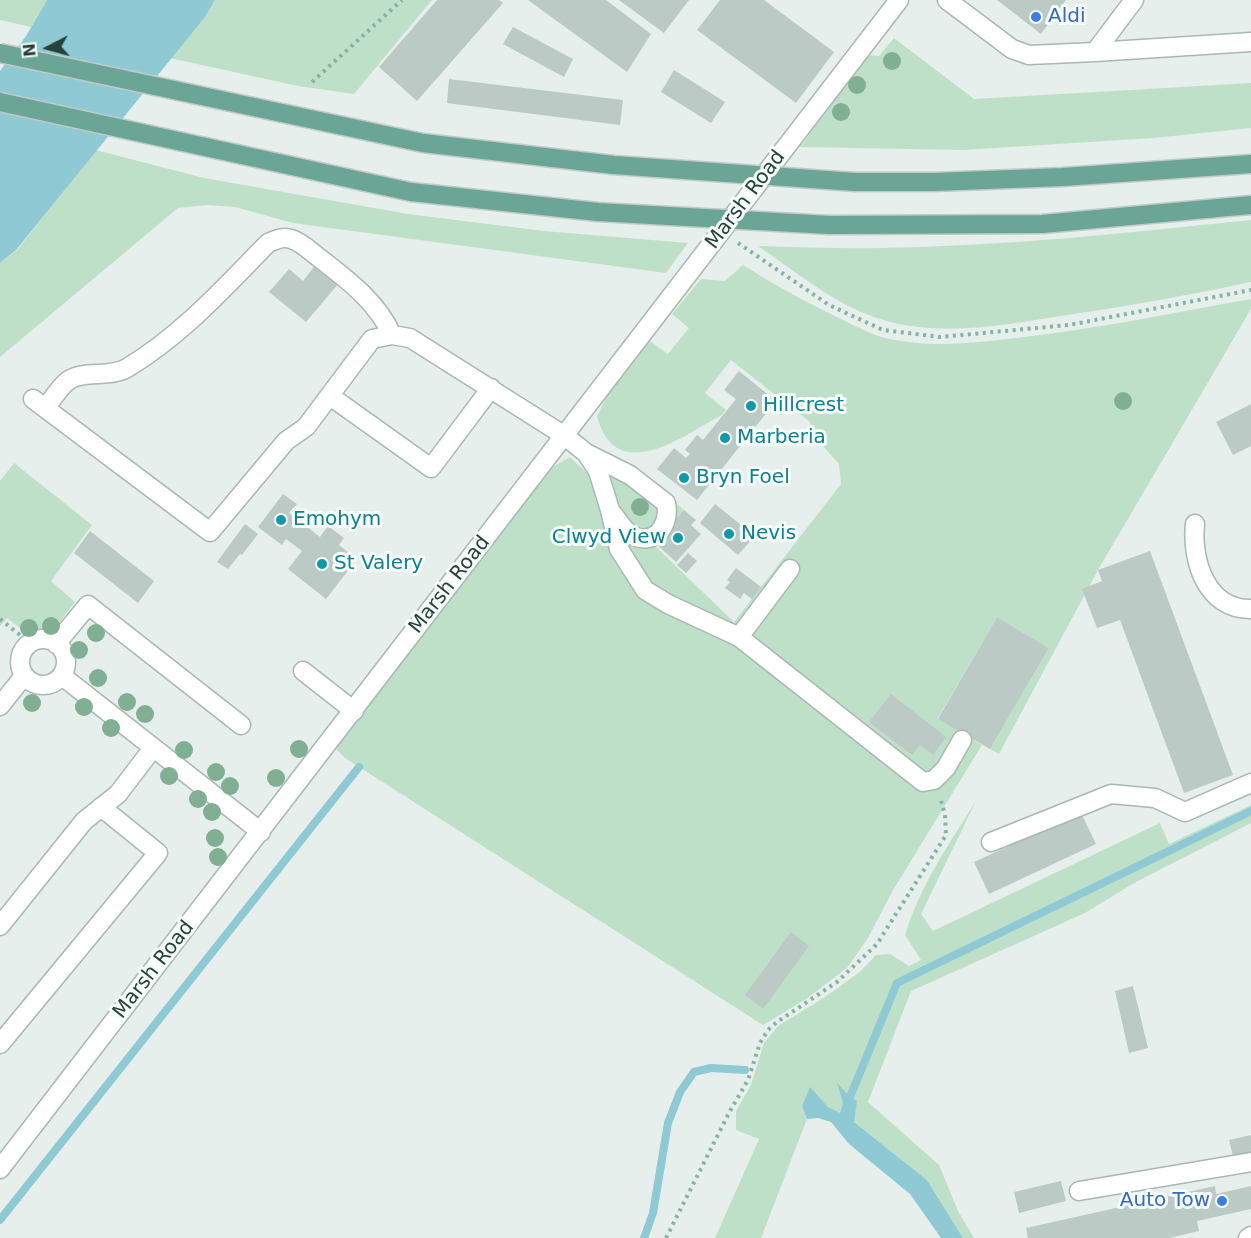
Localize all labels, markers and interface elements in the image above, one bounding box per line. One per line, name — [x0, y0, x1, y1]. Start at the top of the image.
place label: Aldi — [1048, 5, 1085, 29]
marker: Aldi — [1029, 10, 1043, 24]
north arrow — [18, 18, 78, 78]
text: N — [19, 42, 40, 58]
street label: Marsh Road — [701, 146, 791, 254]
place label: Hillcrest — [763, 394, 844, 418]
marker: Hillcrest — [744, 399, 758, 413]
place label: Marberia — [737, 426, 826, 450]
marker: Marberia — [718, 431, 732, 445]
place label: Bryn Foel — [696, 466, 790, 490]
marker: Bryn Foel — [677, 471, 691, 485]
place label: Emohym — [293, 508, 381, 532]
marker: Emohym — [274, 513, 288, 527]
place label: Nevis — [741, 522, 796, 546]
place label: Clwyd View — [552, 526, 666, 550]
marker: Nevis — [722, 527, 736, 541]
street label: Marsh Road — [404, 531, 496, 639]
marker: Clwyd View — [671, 531, 685, 545]
place label: St Valery — [334, 552, 423, 576]
marker: St Valery — [315, 557, 329, 571]
street label: Marsh Road — [108, 916, 200, 1024]
place label: Auto Tow — [1120, 1189, 1210, 1213]
marker: Auto Tow — [1215, 1194, 1229, 1208]

